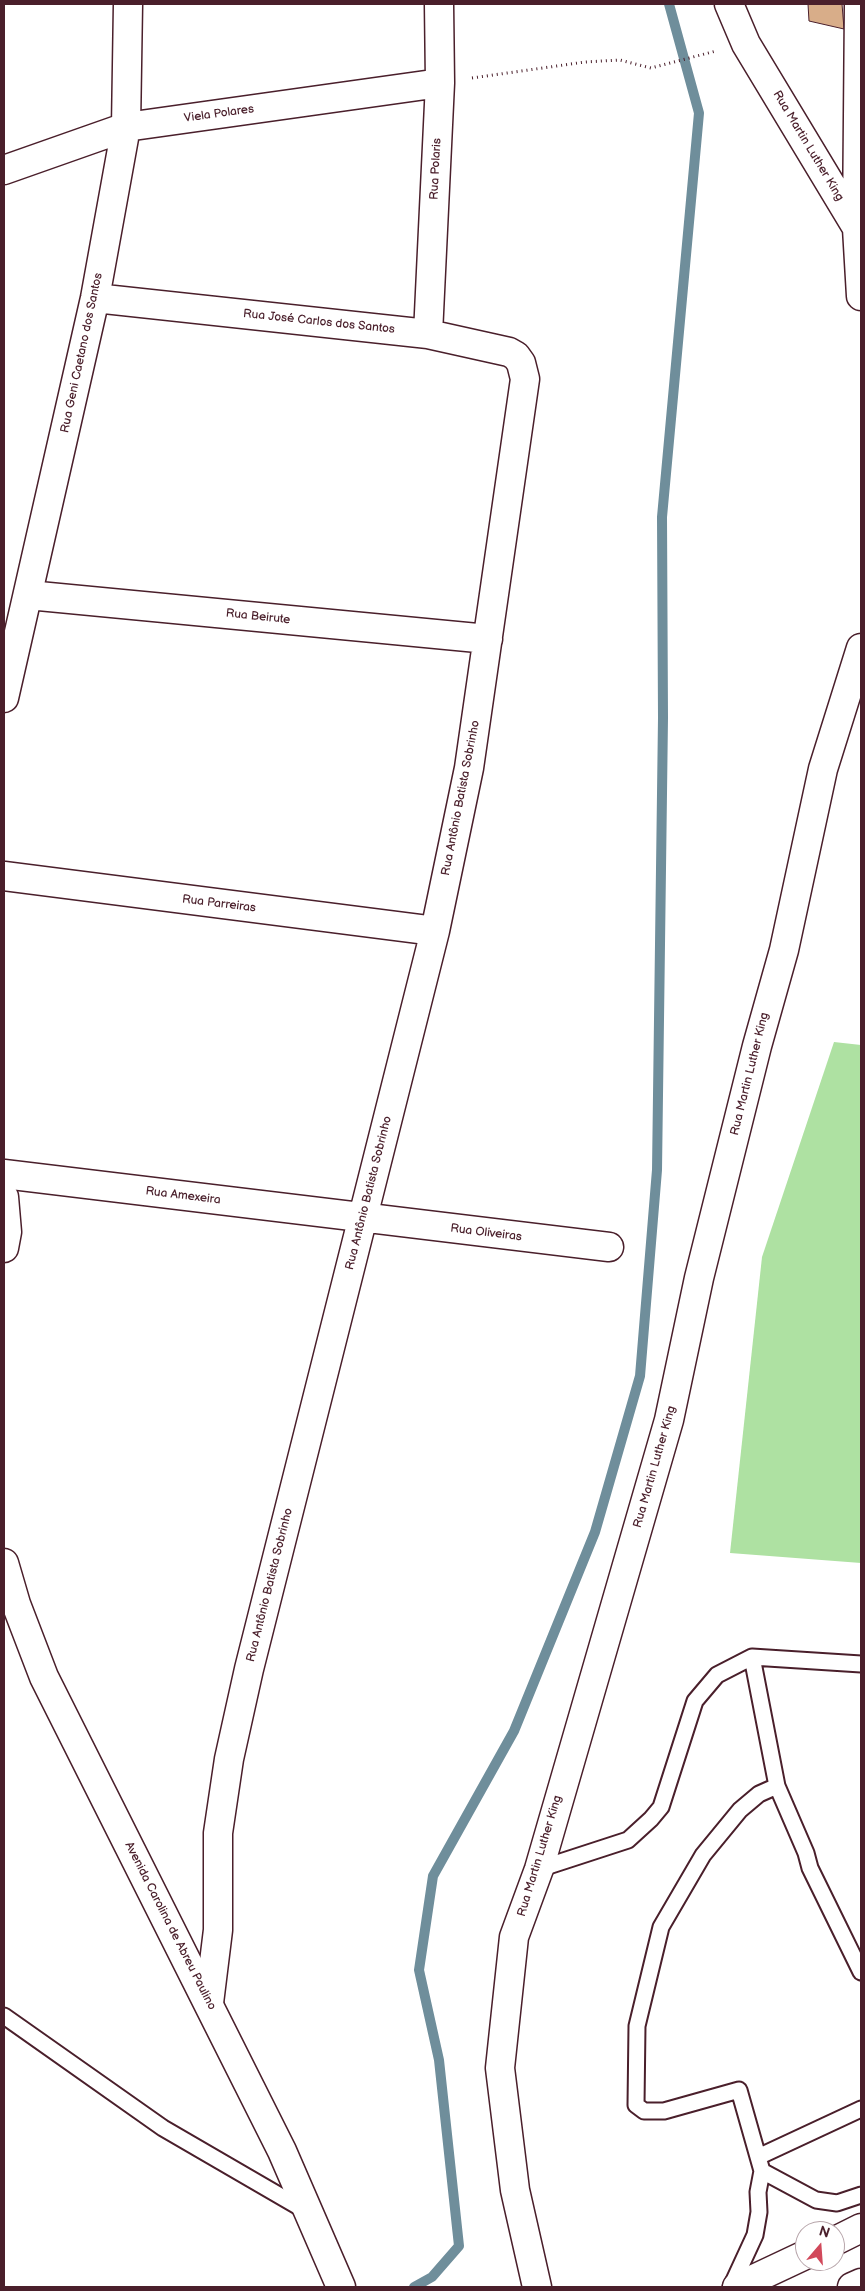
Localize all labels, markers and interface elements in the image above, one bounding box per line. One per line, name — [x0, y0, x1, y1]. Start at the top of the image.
street label: Rua Martin Luther King — [769, 88, 847, 204]
street label: Viela Polares — [183, 102, 255, 126]
street label: Rua Polaris — [427, 138, 445, 200]
street label: Rua Geni Caetano dos Santos — [58, 272, 106, 434]
street label: Rua José Carlos dos Santos — [242, 307, 396, 337]
street label: Rua Beirute — [225, 606, 291, 628]
street label: Rua Antônio Batista Sobrinho — [439, 719, 483, 877]
street label: Rua Parreiras — [181, 892, 257, 916]
street label: Rua Martin Luther King — [728, 1011, 772, 1137]
street label: Rua Antônio Batista Sobrinho — [343, 1115, 395, 1271]
street label: Rua Amexeira — [145, 1184, 221, 1208]
street label: Rua Oliveiras — [449, 1221, 523, 1245]
street label: Rua Martin Luther King — [631, 1404, 679, 1530]
street label: Rua Antônio Batista Sobrinho — [244, 1507, 296, 1663]
street label: Rua Martin Luther King — [515, 1794, 565, 1918]
street label: Avenida Carolina de Abreu Paulino — [121, 1839, 219, 2013]
north arrow — [795, 2221, 845, 2271]
text: N — [817, 2222, 832, 2242]

